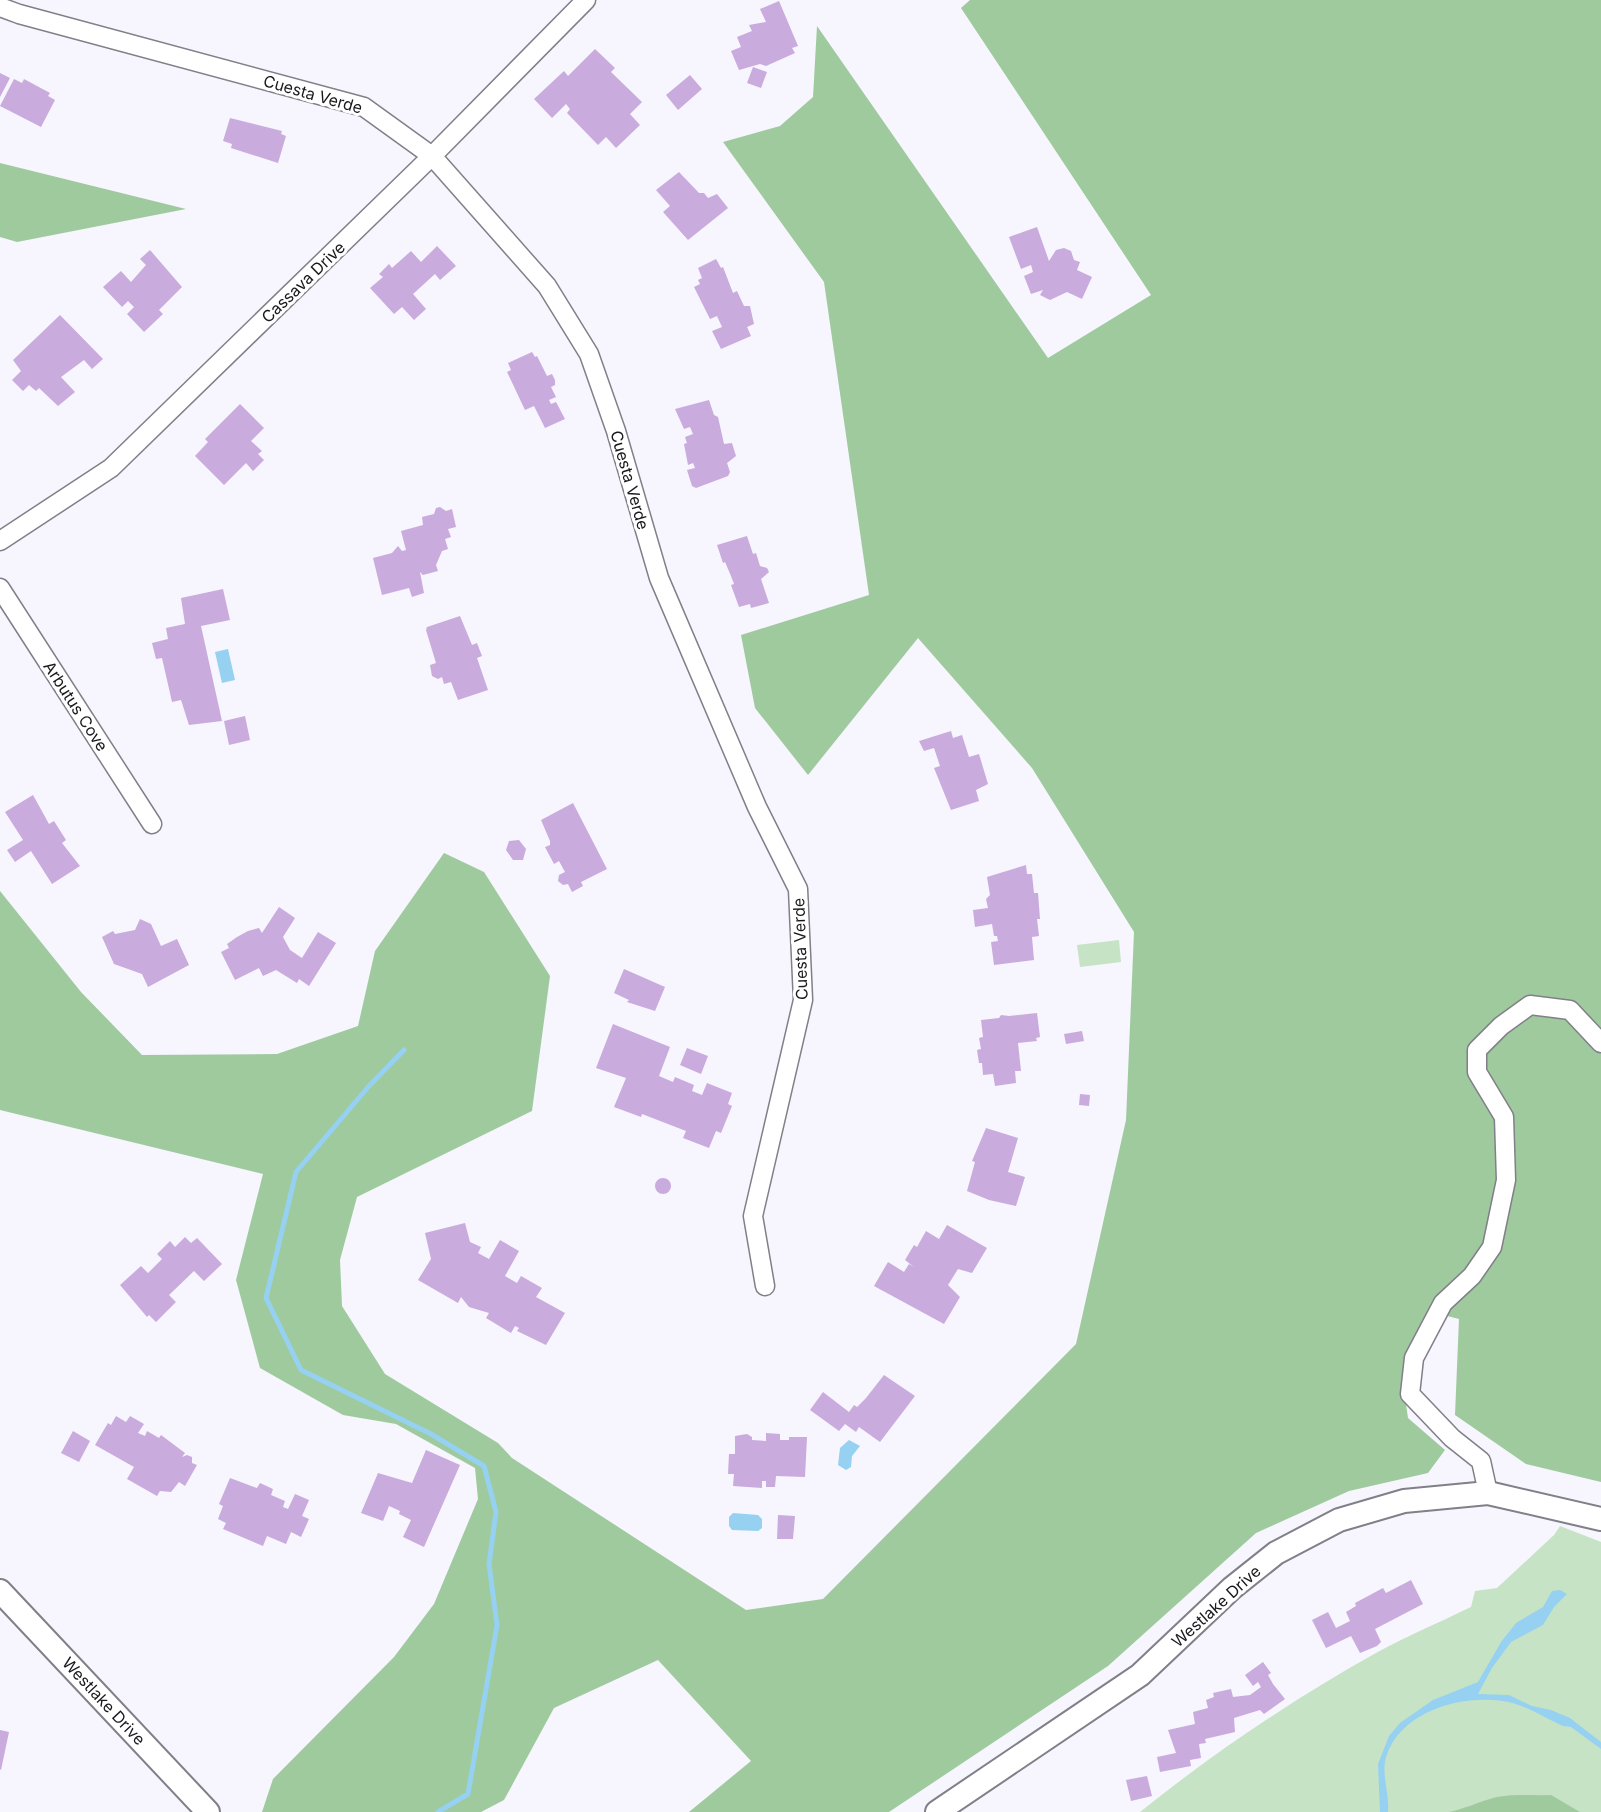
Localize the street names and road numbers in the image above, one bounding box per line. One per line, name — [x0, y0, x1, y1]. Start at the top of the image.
street label: Cuesta Verde — [261, 70, 365, 118]
street label: Cassava Drive — [257, 237, 349, 327]
street label: Cuesta Verde — [606, 428, 654, 532]
street label: Arbutus Cove — [40, 657, 112, 755]
street label: Cuesta Verde — [788, 898, 812, 1000]
street label: Westlake Drive — [1167, 1561, 1265, 1651]
street label: Westlake Drive — [58, 1653, 150, 1749]

